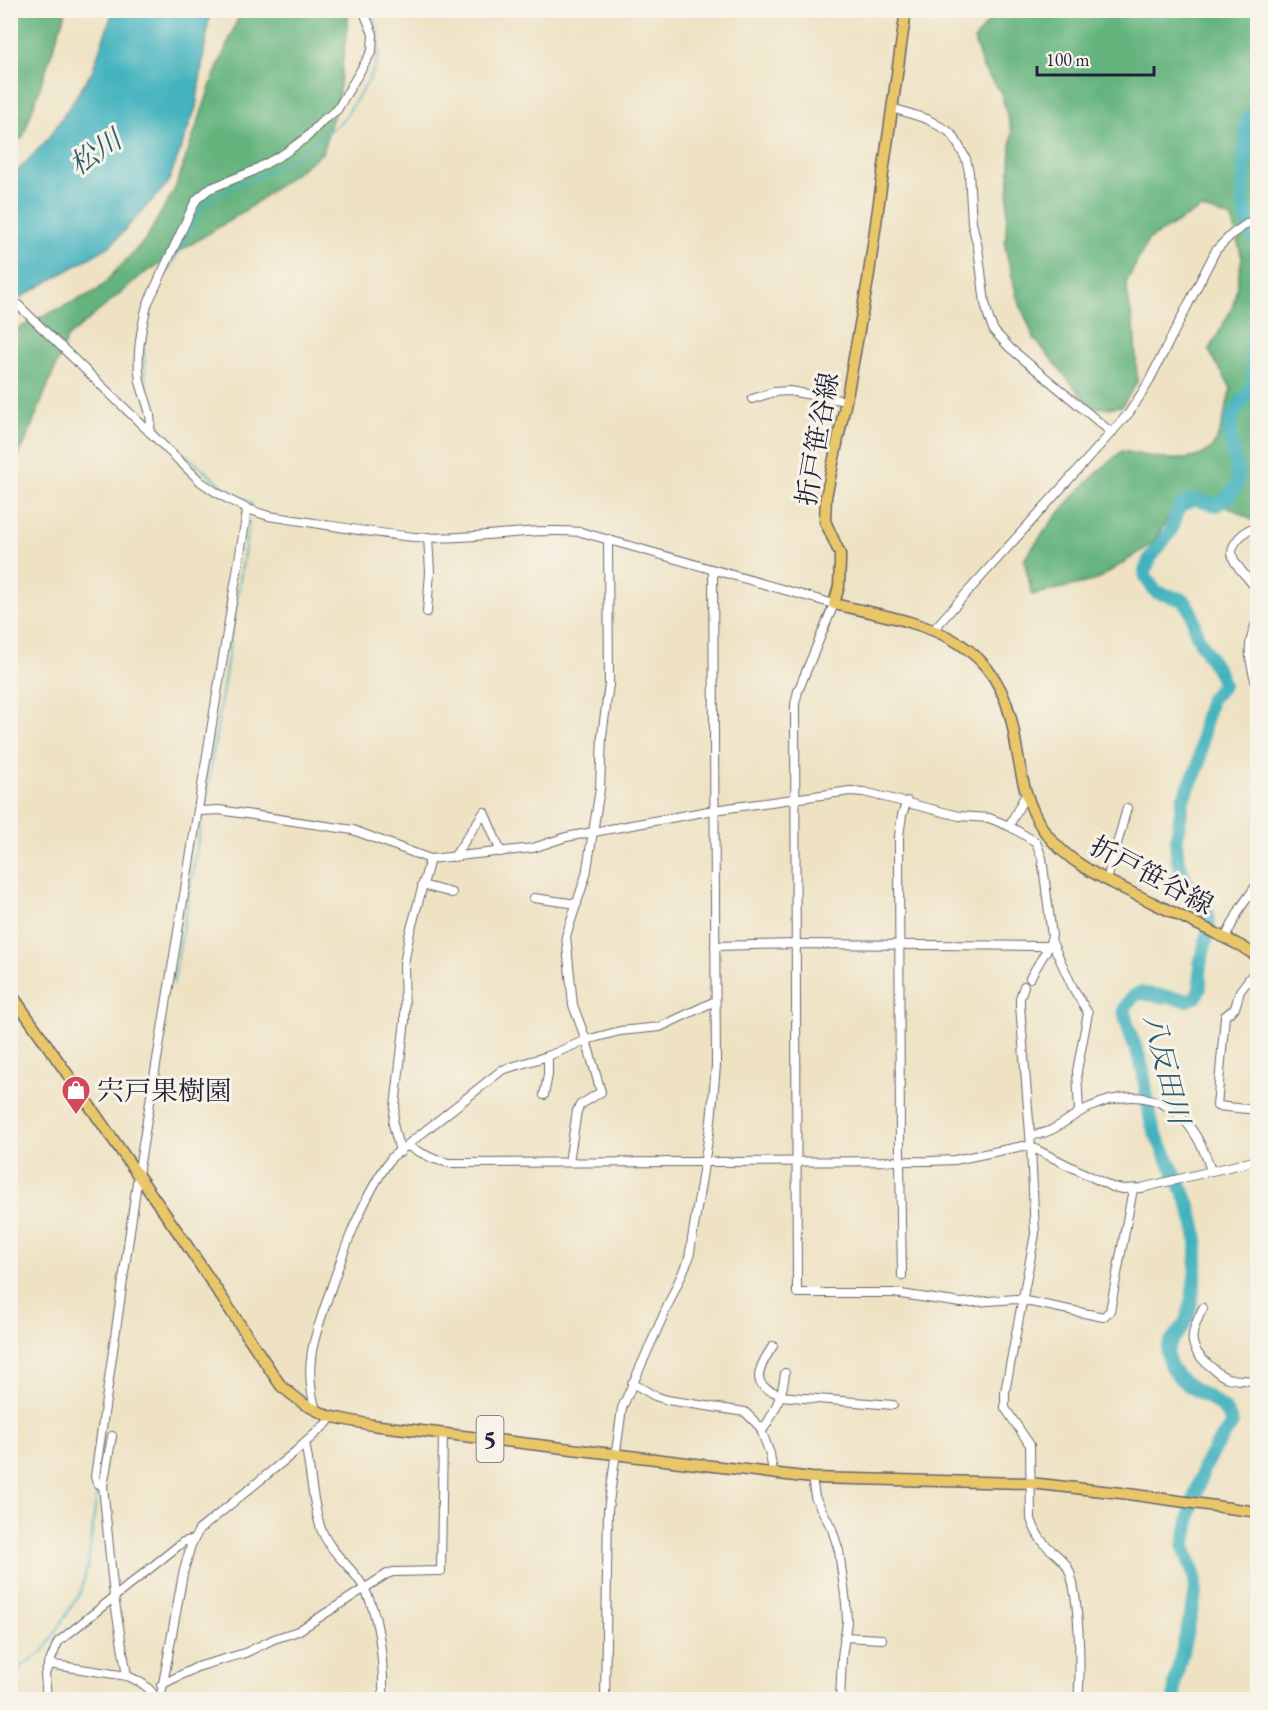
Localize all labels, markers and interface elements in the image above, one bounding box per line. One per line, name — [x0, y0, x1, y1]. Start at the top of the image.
scale bar — [1037, 39, 1154, 77]
text: 100 m — [1046, 48, 1090, 71]
water label: 松川 — [62, 120, 131, 183]
street label: 折戸笹谷線 — [788, 369, 846, 509]
street label: 折戸笹谷線 — [1084, 828, 1220, 922]
water label: 八反田川 — [1136, 1010, 1199, 1131]
place label: 宍戸果樹園 — [97, 1073, 232, 1108]
shop icon: 宍戸果樹園 — [60, 1074, 92, 1116]
road number: 5 — [476, 1416, 504, 1462]

